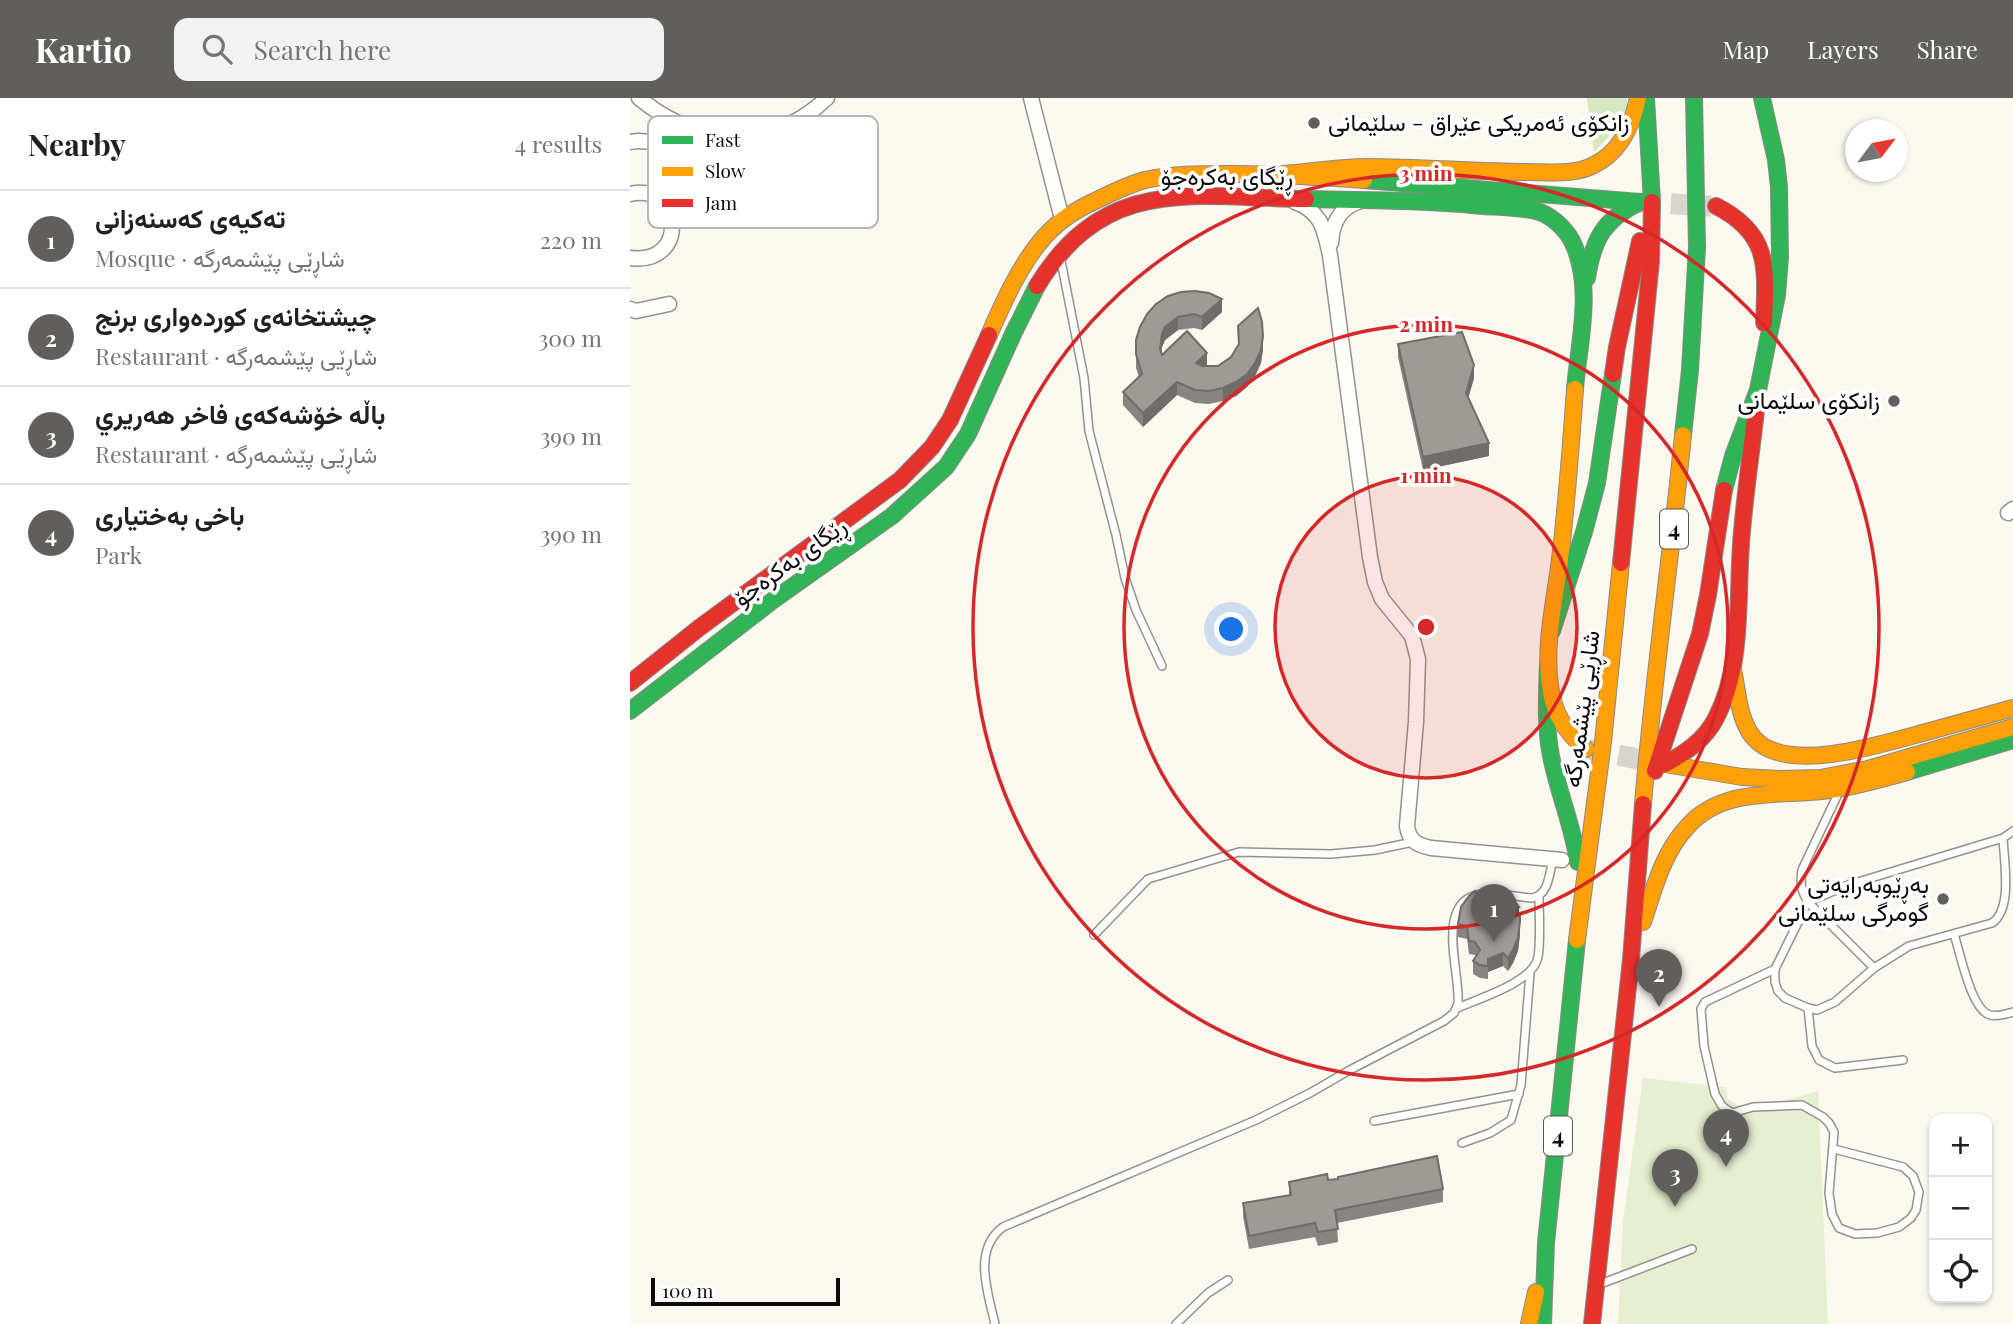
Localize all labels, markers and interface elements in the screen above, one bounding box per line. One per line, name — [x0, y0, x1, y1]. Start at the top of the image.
search box — [174, 18, 664, 81]
text: Kartio — [35, 27, 132, 71]
icon: search — [198, 30, 236, 68]
text: Search here — [254, 32, 391, 67]
text: Map — [1723, 33, 1769, 65]
text: Layers — [1807, 33, 1879, 65]
text: Share — [1917, 33, 1978, 65]
place label: زانکۆی ئەمریکی عێراق - سلێمانی — [1328, 105, 1630, 138]
marker: زانکۆی ئەمریکی عێراق - سلێمانی — [1306, 115, 1322, 131]
legend — [648, 116, 878, 228]
north arrow — [1845, 119, 1908, 182]
text: Nearby — [28, 124, 126, 164]
text: Fast — [705, 126, 741, 152]
text: 4 results — [515, 128, 602, 159]
text: Slow — [705, 157, 746, 183]
text: 3 min — [1399, 158, 1453, 186]
street label: ڕێگای بەکرەجۆ — [1161, 159, 1293, 196]
text: Jam — [704, 189, 737, 215]
text: تەکیەی کەسنەزانی — [95, 200, 286, 235]
text: 1 — [47, 224, 55, 255]
text: 220 m — [540, 224, 602, 255]
text: Mosque · شاڕێی پێشمەرگە — [95, 242, 345, 273]
text: چيشتخانەی کوردەواری برنج — [95, 298, 376, 333]
text: 2 min — [1399, 309, 1453, 337]
text: 2 — [45, 322, 57, 353]
text: 300 m — [538, 322, 602, 353]
text: Restaurant · شاڕێی پێشمەرگە — [95, 340, 377, 371]
place label: زانکۆی سلێمانی — [1737, 383, 1880, 416]
marker: زانکۆی سلێمانی — [1886, 393, 1902, 409]
text: باڵە خۆشەکەی فاخر هەريري — [95, 396, 385, 431]
text: 3 — [45, 420, 57, 451]
text: 390 m — [540, 420, 602, 451]
text: Restaurant · شاڕێی پێشمەرگە — [95, 438, 377, 469]
text: 1 min — [1400, 460, 1452, 488]
text: باخی بەختیاری — [95, 497, 244, 532]
street label: ڕێگای بەکرەجۆ — [726, 508, 855, 616]
road number: 4 — [1660, 510, 1688, 548]
text: 4 — [45, 518, 57, 549]
text: 390 m — [540, 518, 602, 549]
text: Park — [95, 539, 142, 570]
your location — [1214, 612, 1248, 646]
centre of rings — [1414, 615, 1438, 639]
street label: شاڕێی پێشمەرگە — [1554, 628, 1611, 790]
place label: بەڕێوبەرایەتی گومرگی سلێمانی — [1778, 867, 1929, 928]
pin: 1 — [1471, 884, 1517, 942]
marker: بەڕێوبەرایەتی گومرگی سلێمانی — [1935, 891, 1951, 907]
pin: 2 — [1636, 949, 1682, 1007]
pin: 4 — [1703, 1109, 1749, 1167]
map controls — [1929, 1114, 1992, 1303]
button: + — [1929, 1114, 1992, 1177]
road number: 4 — [1544, 1116, 1572, 1156]
pin: 3 — [1652, 1149, 1698, 1207]
button: − — [1929, 1177, 1992, 1240]
button: locate — [1929, 1240, 1992, 1303]
scale bar — [651, 1275, 840, 1307]
text: 100 m — [662, 1277, 713, 1303]

